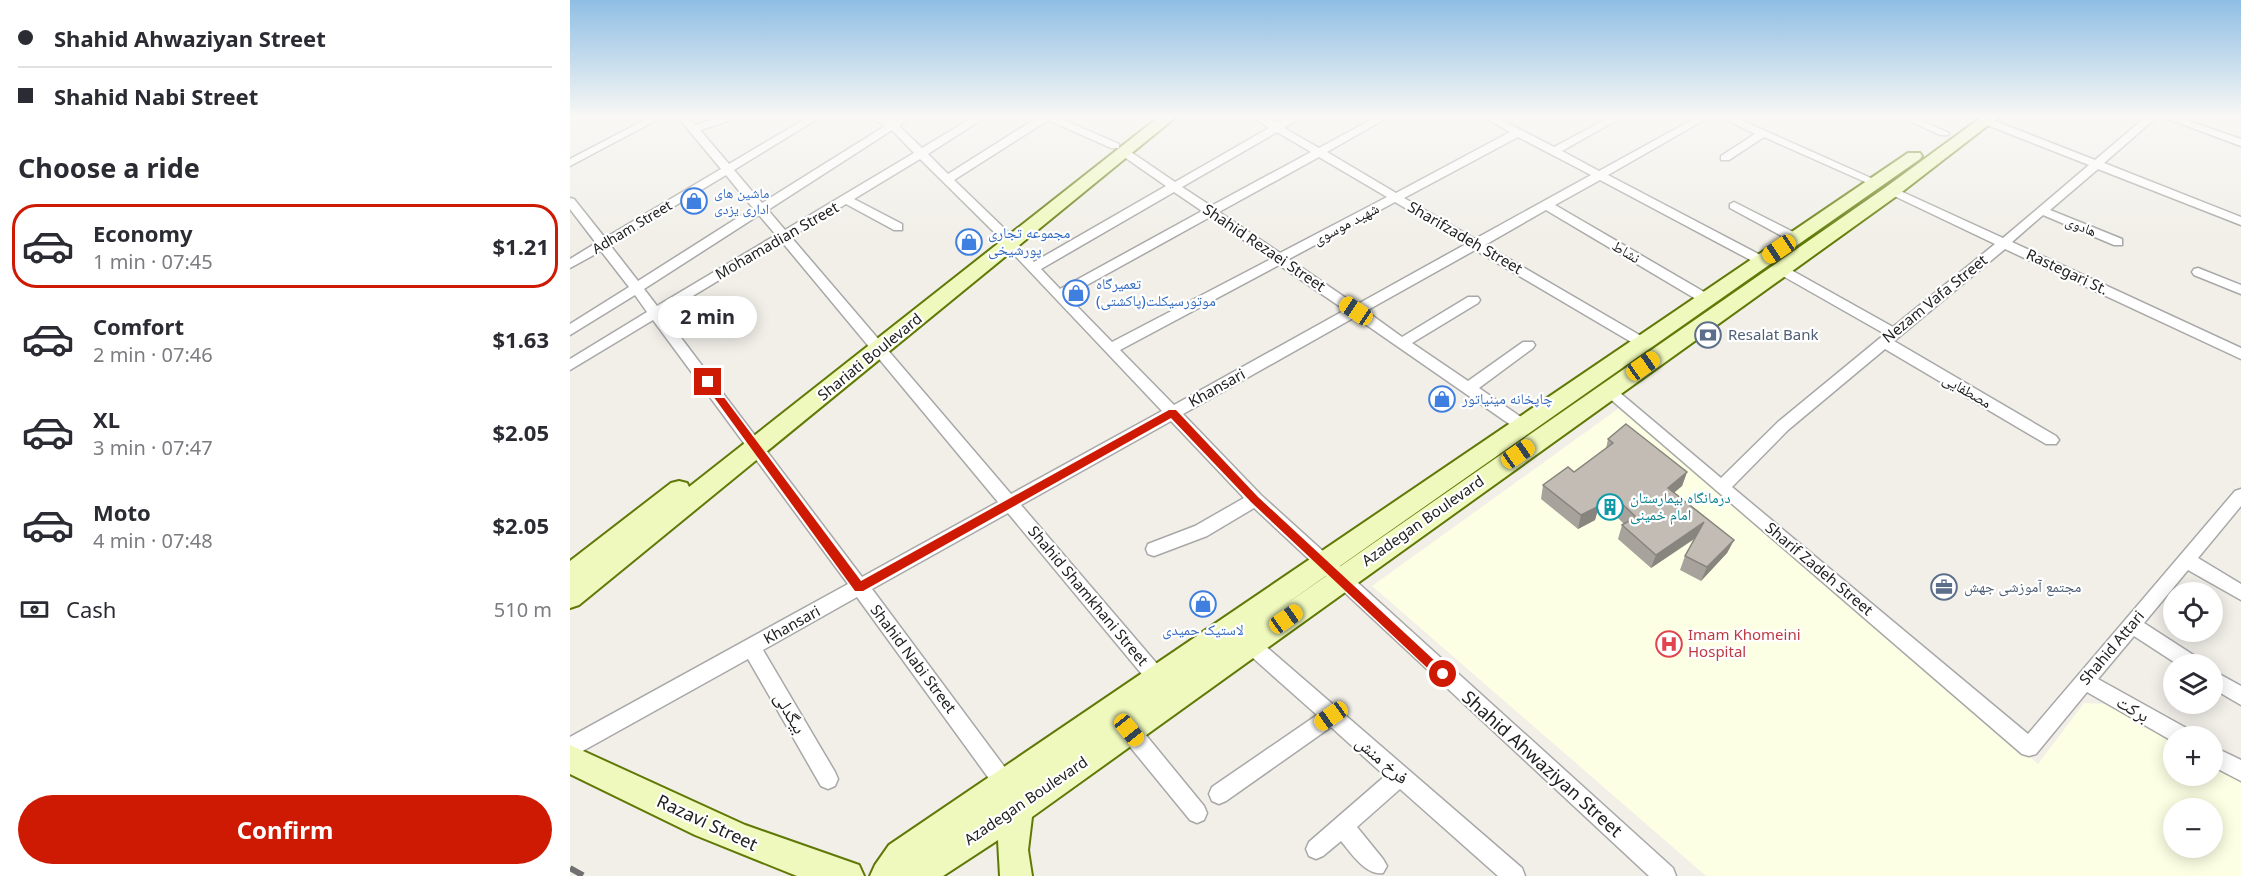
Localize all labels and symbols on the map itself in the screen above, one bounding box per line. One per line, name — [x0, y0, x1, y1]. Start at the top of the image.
place label: ماشین های اداری یزدی — [714, 183, 769, 218]
shop icon: ماشین های اداری یزدی — [679, 186, 709, 216]
street label: Adham Street — [588, 195, 675, 258]
street label: Mohamadian Street — [711, 196, 842, 284]
street label: Sharifzadeh Street — [1404, 196, 1527, 278]
street label: شهید موسوی — [1309, 197, 1383, 250]
street label: Shahid Rezaei Street — [1200, 199, 1330, 296]
street label: هادوی — [2063, 211, 2099, 240]
place label: مجموعه تجاری پورشیخی — [988, 222, 1070, 260]
shop icon: مجموعه تجاری پورشیخی — [954, 227, 984, 257]
car — [1759, 231, 1799, 267]
street label: نشاط — [1609, 235, 1644, 267]
street label: Rastegari St. — [2023, 243, 2112, 299]
street label: Nezam Vafa Street — [1878, 249, 1991, 347]
place label: تعمیرگاه موتورسیکلت(پاکشتی) — [1096, 273, 1216, 311]
shop icon: تعمیرگاه موتورسیکلت(پاکشتی) — [1061, 278, 1091, 308]
car — [1336, 293, 1376, 329]
callout: 2 min — [658, 295, 758, 337]
street label: Shariati Boulevard — [813, 308, 926, 405]
bank icon: Resalat Bank — [1693, 320, 1723, 350]
place label: Resalat Bank — [1728, 324, 1818, 344]
car — [1623, 348, 1663, 384]
street label: Khansari — [1185, 363, 1248, 411]
route end — [694, 368, 721, 395]
street label: مصطفایی — [1939, 368, 1996, 413]
shop icon: چاپخانه مینیاتور — [1427, 384, 1457, 414]
place label: چاپخانه مینیاتور — [1461, 388, 1553, 408]
car — [1498, 436, 1538, 472]
street label: Azadegan Boulevard — [1357, 470, 1487, 570]
place label: درمانگاه بیمارستان امام خمینی — [1630, 487, 1731, 525]
building icon: درمانگاه بیمارستان امام خمینی — [1595, 492, 1625, 522]
street label: Sharif Zadeh Street — [1762, 517, 1878, 620]
street label: Shahid Shamkhani Street — [1024, 521, 1154, 670]
office icon: مجتمع آموزشی جهش — [1929, 572, 1959, 602]
place label: مجتمع آموزشی جهش — [1964, 576, 2081, 597]
shop icon: لاستیک حمیدی — [1188, 589, 1218, 619]
street label: Khansari — [760, 600, 823, 648]
street label: Shahid Nabi Street — [866, 600, 962, 717]
car — [1266, 601, 1306, 637]
street label: Shahid Attari — [2074, 606, 2148, 689]
place label: لاستیک حمیدی — [1162, 619, 1244, 640]
place label: Imam Khomeini Hospital — [1688, 624, 1801, 661]
hospital icon: Imam Khomeini Hospital — [1654, 629, 1684, 659]
route start — [1429, 660, 1456, 687]
street label: Shahid Ahwaziyan Street — [1457, 685, 1628, 842]
street label: بیگدلی — [769, 687, 812, 738]
street label: برکت — [2113, 689, 2154, 727]
car — [1311, 698, 1351, 734]
car — [1111, 710, 1147, 750]
street label: فرخ منش — [1350, 730, 1414, 790]
street label: Azadegan Boulevard — [960, 751, 1091, 849]
street label: Razavi Street — [653, 788, 762, 856]

